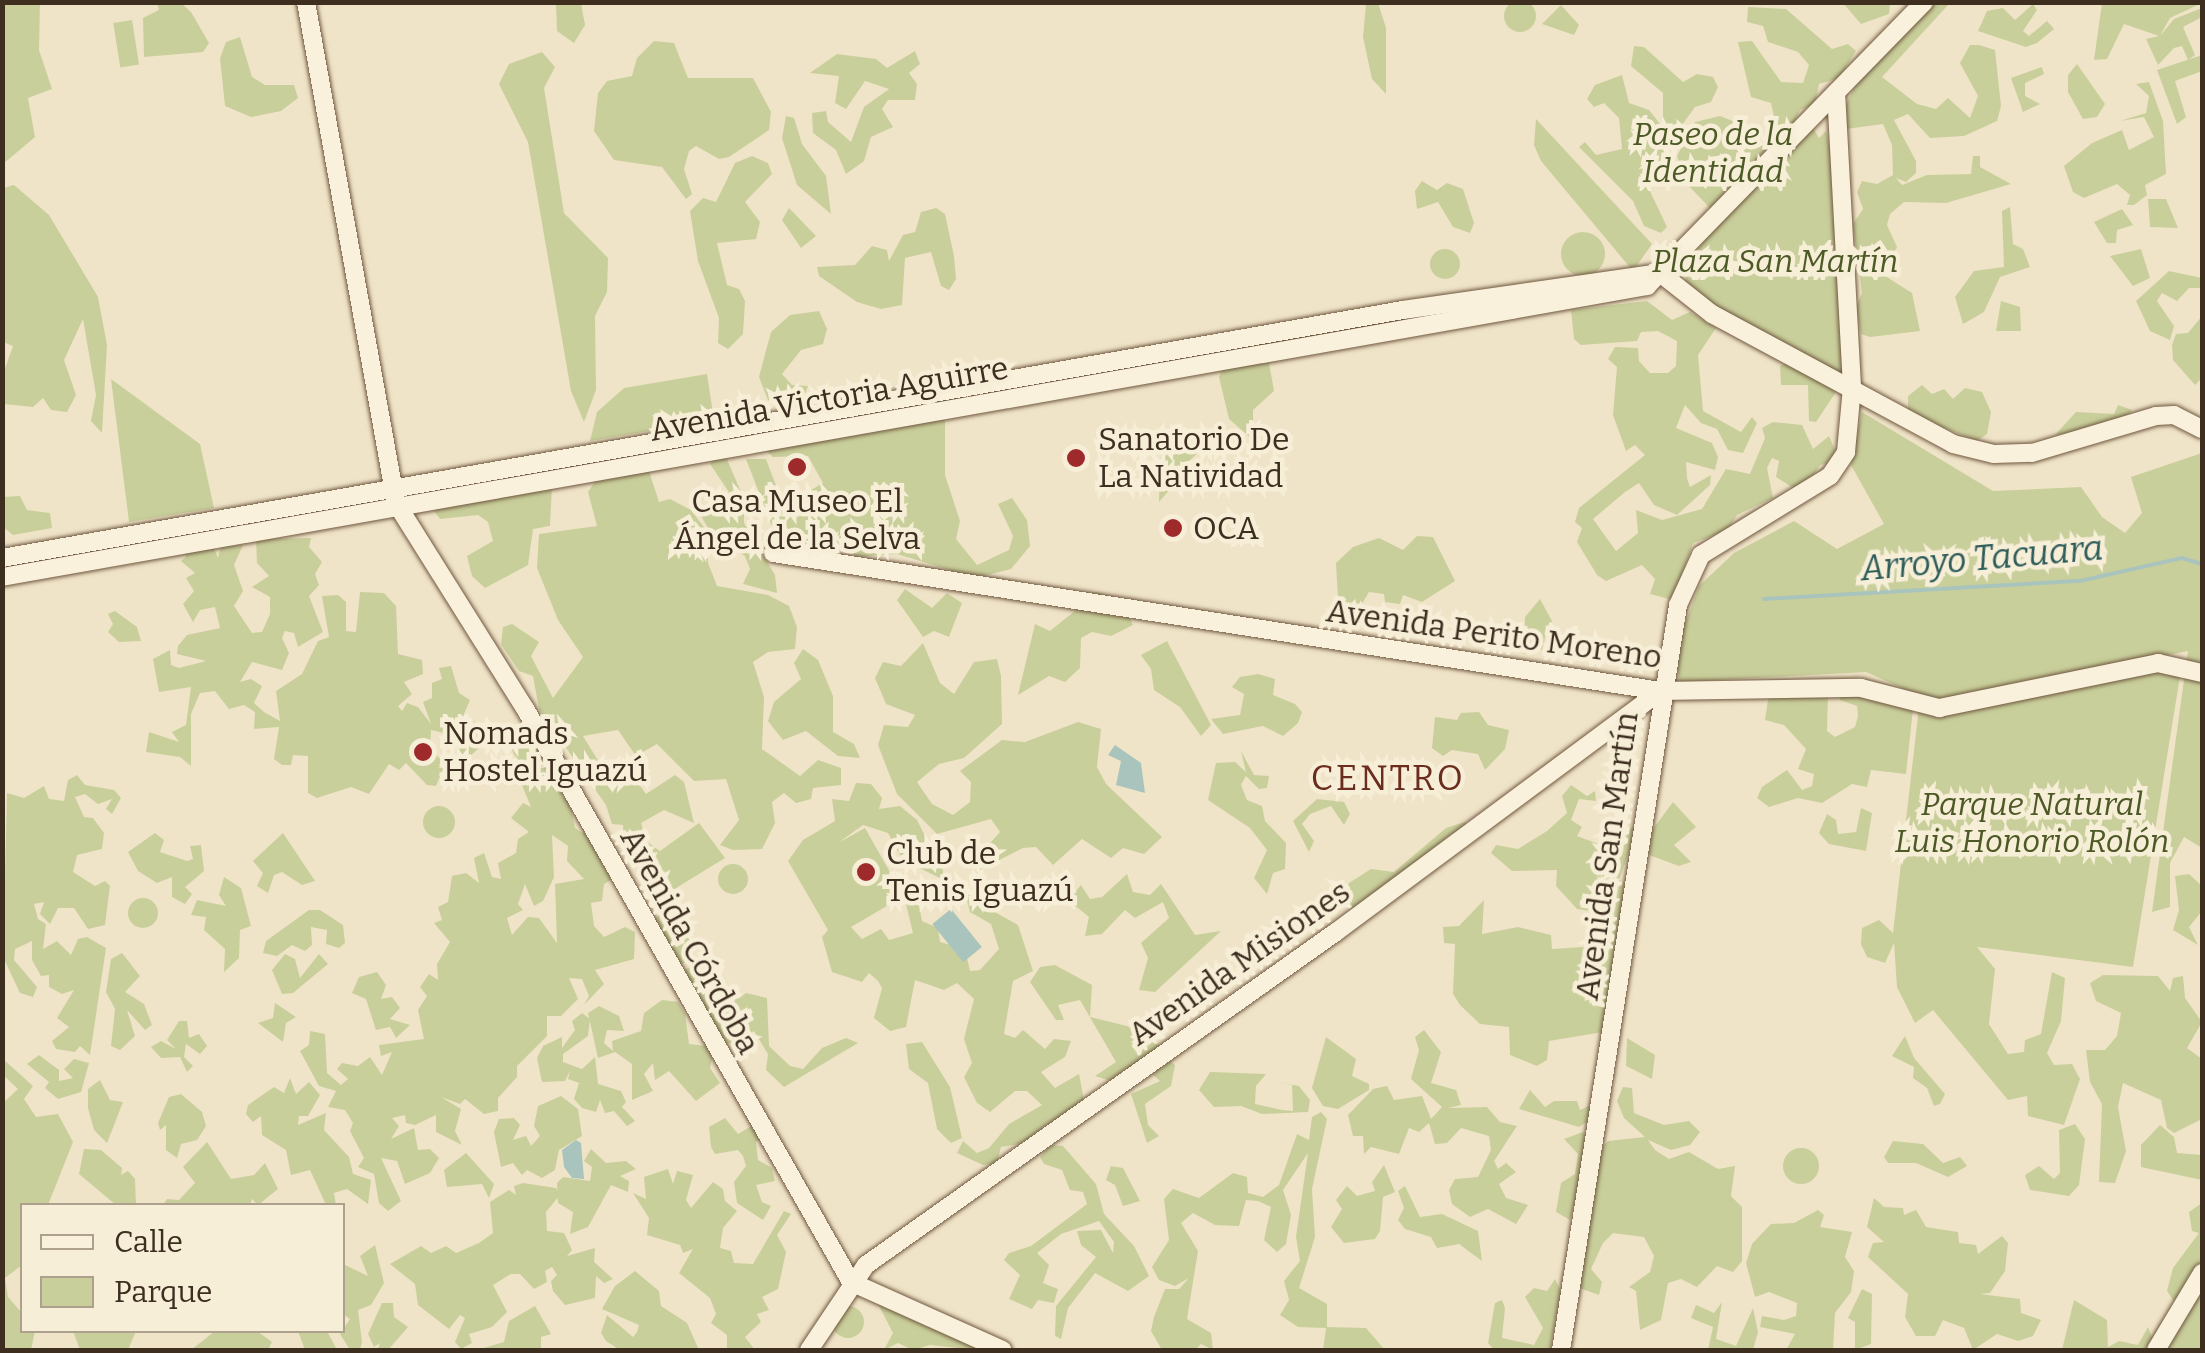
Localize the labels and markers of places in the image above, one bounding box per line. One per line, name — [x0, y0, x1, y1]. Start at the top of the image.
place label: Sanatorio De La Natividad — [1098, 421, 1290, 496]
marker: Sanatorio De La Natividad — [1063, 445, 1089, 471]
marker: Casa Museo El Ángel de la Selva — [786, 456, 808, 478]
place label: Casa Museo El Ángel de la Selva — [673, 483, 921, 558]
place label: OCA — [1193, 509, 1259, 547]
marker: OCA — [1162, 517, 1184, 539]
place label: Nomads Hostel Iguazú — [443, 715, 647, 790]
marker: Nomads Hostel Iguazú — [412, 741, 434, 763]
place label: Club de Tenis Iguazú — [886, 835, 1073, 910]
marker: Club de Tenis Iguazú — [855, 861, 877, 883]

